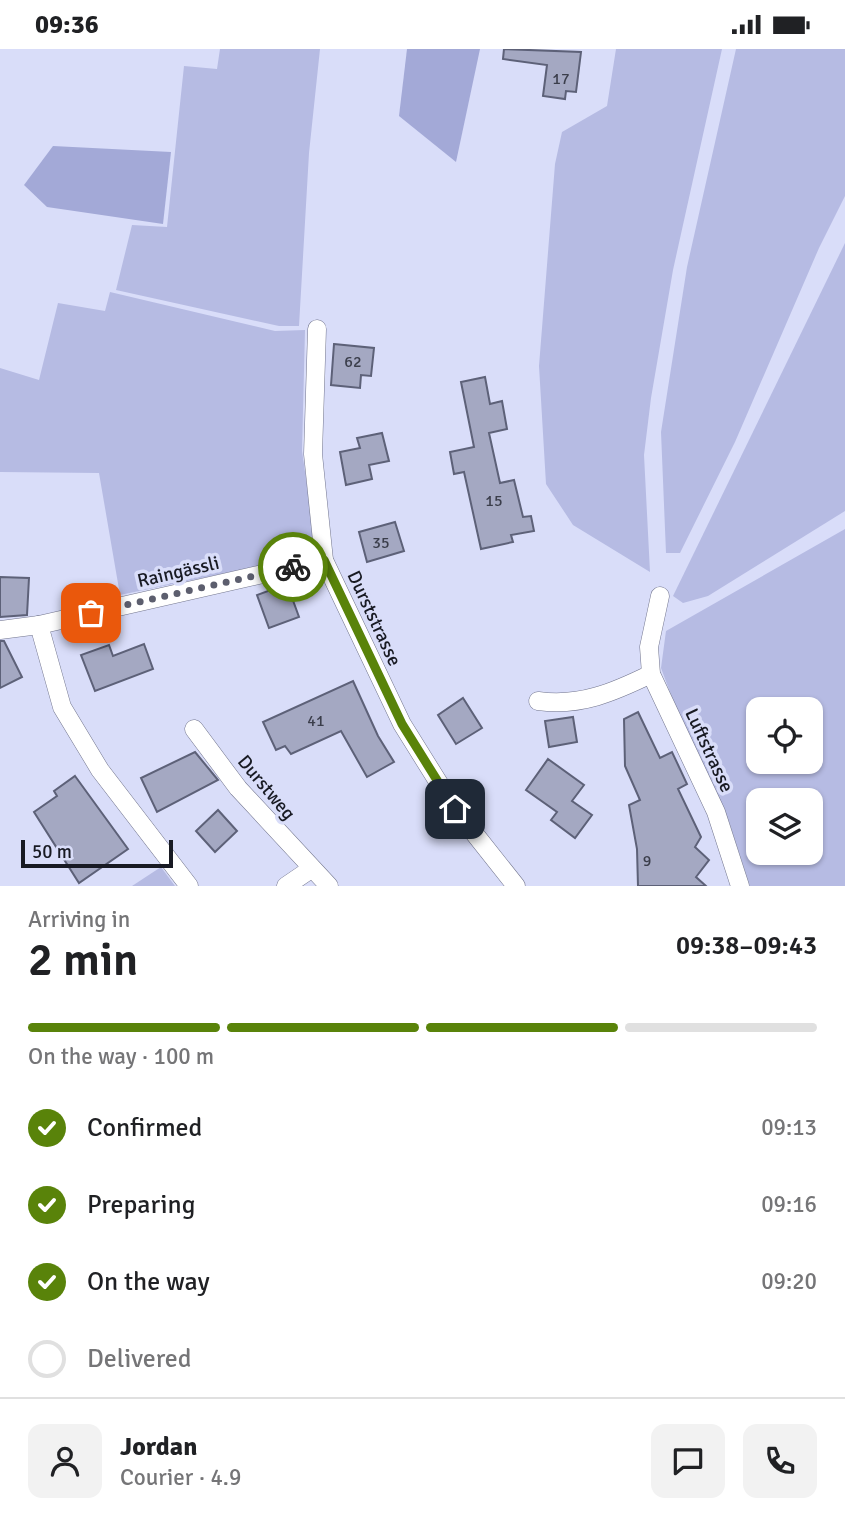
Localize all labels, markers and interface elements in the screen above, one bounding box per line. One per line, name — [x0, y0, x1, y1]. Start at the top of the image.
text: 09:36 — [35, 9, 99, 41]
house number: 17 — [552, 69, 570, 89]
house number: 62 — [344, 352, 362, 372]
house number: 15 — [485, 491, 503, 511]
courier — [258, 532, 328, 602]
house number: 35 — [372, 533, 390, 553]
icon: bike — [274, 548, 312, 586]
street label: Raingässli — [135, 551, 222, 593]
street label: Durststrasse — [342, 567, 407, 670]
pin — [61, 583, 121, 643]
icon: bag — [72, 594, 110, 632]
map controls — [746, 697, 823, 865]
button: locate — [746, 697, 823, 774]
street label: Luftstrasse — [679, 705, 739, 796]
house number: 41 — [307, 711, 325, 731]
street label: Durstweg — [232, 750, 300, 825]
pin — [425, 779, 485, 839]
button: layers — [746, 788, 823, 865]
icon: home — [436, 790, 474, 828]
scale bar — [21, 837, 173, 869]
text: 50 m — [32, 840, 72, 864]
house number: 9 — [643, 851, 651, 871]
text: Arriving in — [28, 905, 130, 934]
text: 09:38–09:43 — [676, 930, 817, 962]
text: 2 min — [28, 932, 138, 988]
text: On the way · 100 m — [28, 1042, 214, 1071]
icon: check — [28, 1109, 66, 1147]
text: Confirmed — [87, 1112, 202, 1144]
text: 09:13 — [761, 1113, 817, 1142]
icon: check — [28, 1186, 66, 1224]
text: Preparing — [87, 1189, 195, 1221]
text: 09:16 — [761, 1190, 817, 1219]
icon: check — [28, 1263, 66, 1301]
text: On the way — [87, 1266, 210, 1298]
text: 09:20 — [761, 1267, 817, 1296]
text: Delivered — [87, 1343, 192, 1375]
button: person — [28, 1424, 102, 1498]
button: chat — [651, 1424, 725, 1498]
button: phone — [743, 1424, 817, 1498]
text: Jordan — [120, 1431, 197, 1463]
text: Courier · 4.9 — [120, 1463, 241, 1492]

